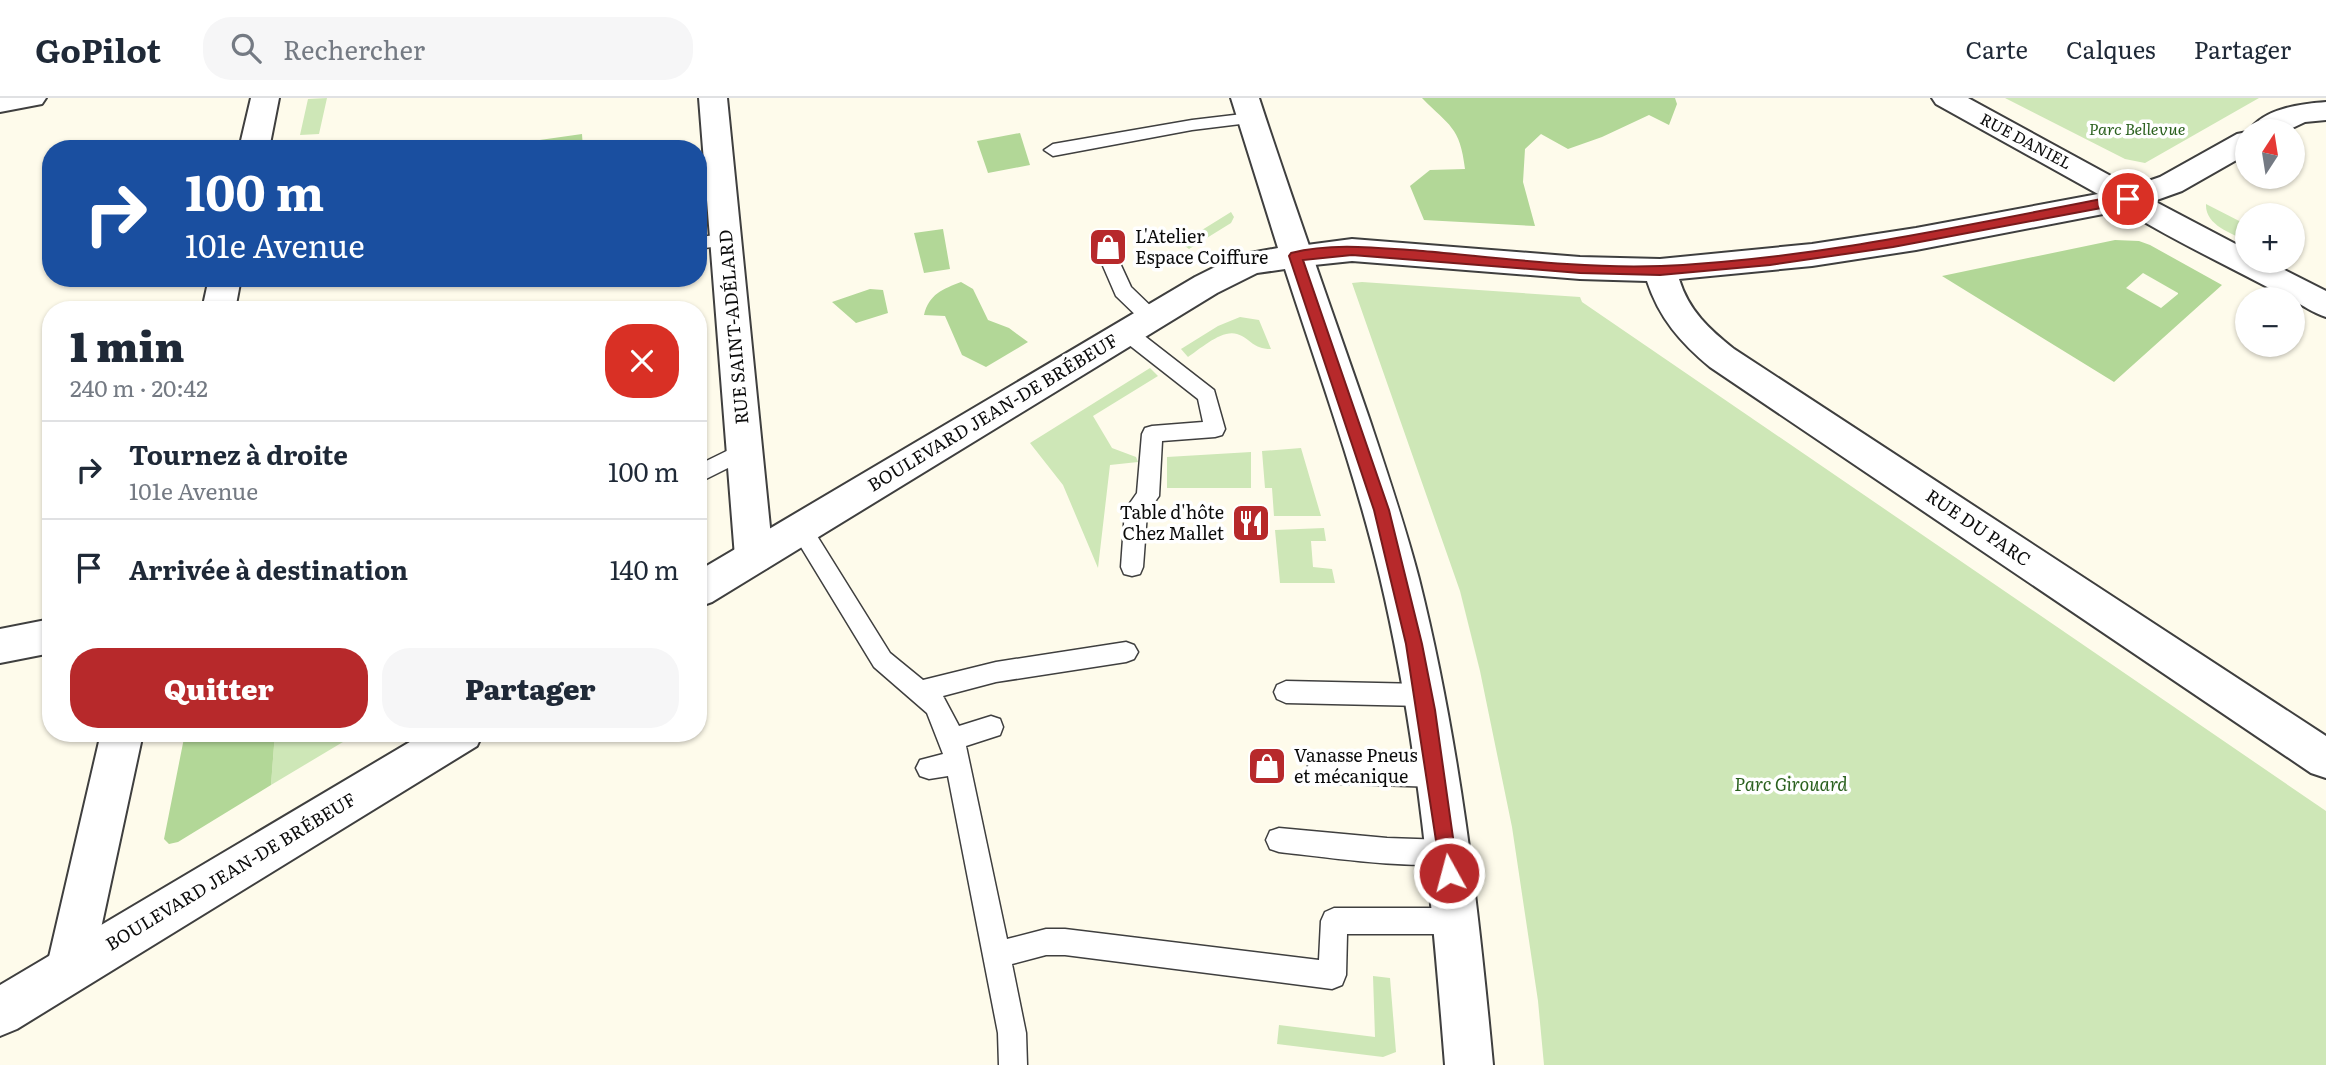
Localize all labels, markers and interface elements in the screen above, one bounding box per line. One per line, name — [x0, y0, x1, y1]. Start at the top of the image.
search box — [203, 17, 693, 80]
text: GoPilot — [35, 24, 161, 73]
icon: search — [227, 29, 265, 67]
text: Rechercher — [283, 29, 425, 68]
text: Carte — [1965, 31, 2028, 66]
text: Calques — [2066, 31, 2156, 66]
text: Partager — [2194, 31, 2291, 66]
street label: RUE DANIEL — [1976, 106, 2076, 174]
park label: Parc Bellevue — [2089, 116, 2185, 140]
north arrow — [2235, 119, 2305, 189]
map controls — [2235, 119, 2305, 357]
text: 100 m — [185, 153, 324, 226]
icon: right — [70, 168, 161, 259]
pin — [2098, 169, 2158, 229]
icon: arrive — [2109, 180, 2147, 218]
button: + — [2235, 203, 2305, 273]
text: 101e Avenue — [185, 220, 365, 268]
place label: L'Atelier Espace Coiffure — [1135, 222, 1268, 270]
shop icon: L'Atelier Espace Coiffure — [1087, 226, 1129, 268]
street label: RUE SAINT-ADÉLARD — [711, 229, 754, 426]
button: − — [2235, 287, 2305, 357]
text: 1 min — [70, 313, 185, 375]
button: close — [605, 324, 679, 398]
street label: BOULEVARD JEAN-DE BRÉBEUF — [862, 326, 1122, 497]
text: 240 m · 20:42 — [70, 370, 208, 404]
text: Tournez à droite — [129, 434, 348, 473]
icon: right — [70, 451, 108, 489]
text: 100 m — [608, 451, 679, 490]
text: 101e Avenue — [129, 473, 258, 507]
street label: RUE DU PARC — [1921, 482, 2037, 572]
place label: Table d'hôte Chez Mallet — [1120, 498, 1225, 546]
restaurant icon: Table d'hôte Chez Mallet — [1230, 502, 1272, 544]
icon: arrive — [70, 549, 108, 587]
text: Arrivée à destination — [129, 549, 408, 588]
text: 140 m — [610, 549, 679, 588]
button: Quitter — [70, 648, 368, 728]
button: Partager — [382, 648, 679, 728]
place label: Vanasse Pneus et mécanique — [1294, 741, 1418, 789]
shop icon: Vanasse Pneus et mécanique — [1246, 745, 1288, 787]
park label: Parc Girouard — [1734, 770, 1848, 797]
street label: BOULEVARD JEAN-DE BRÉBEUF — [100, 785, 360, 956]
position arrow — [1412, 836, 1486, 910]

